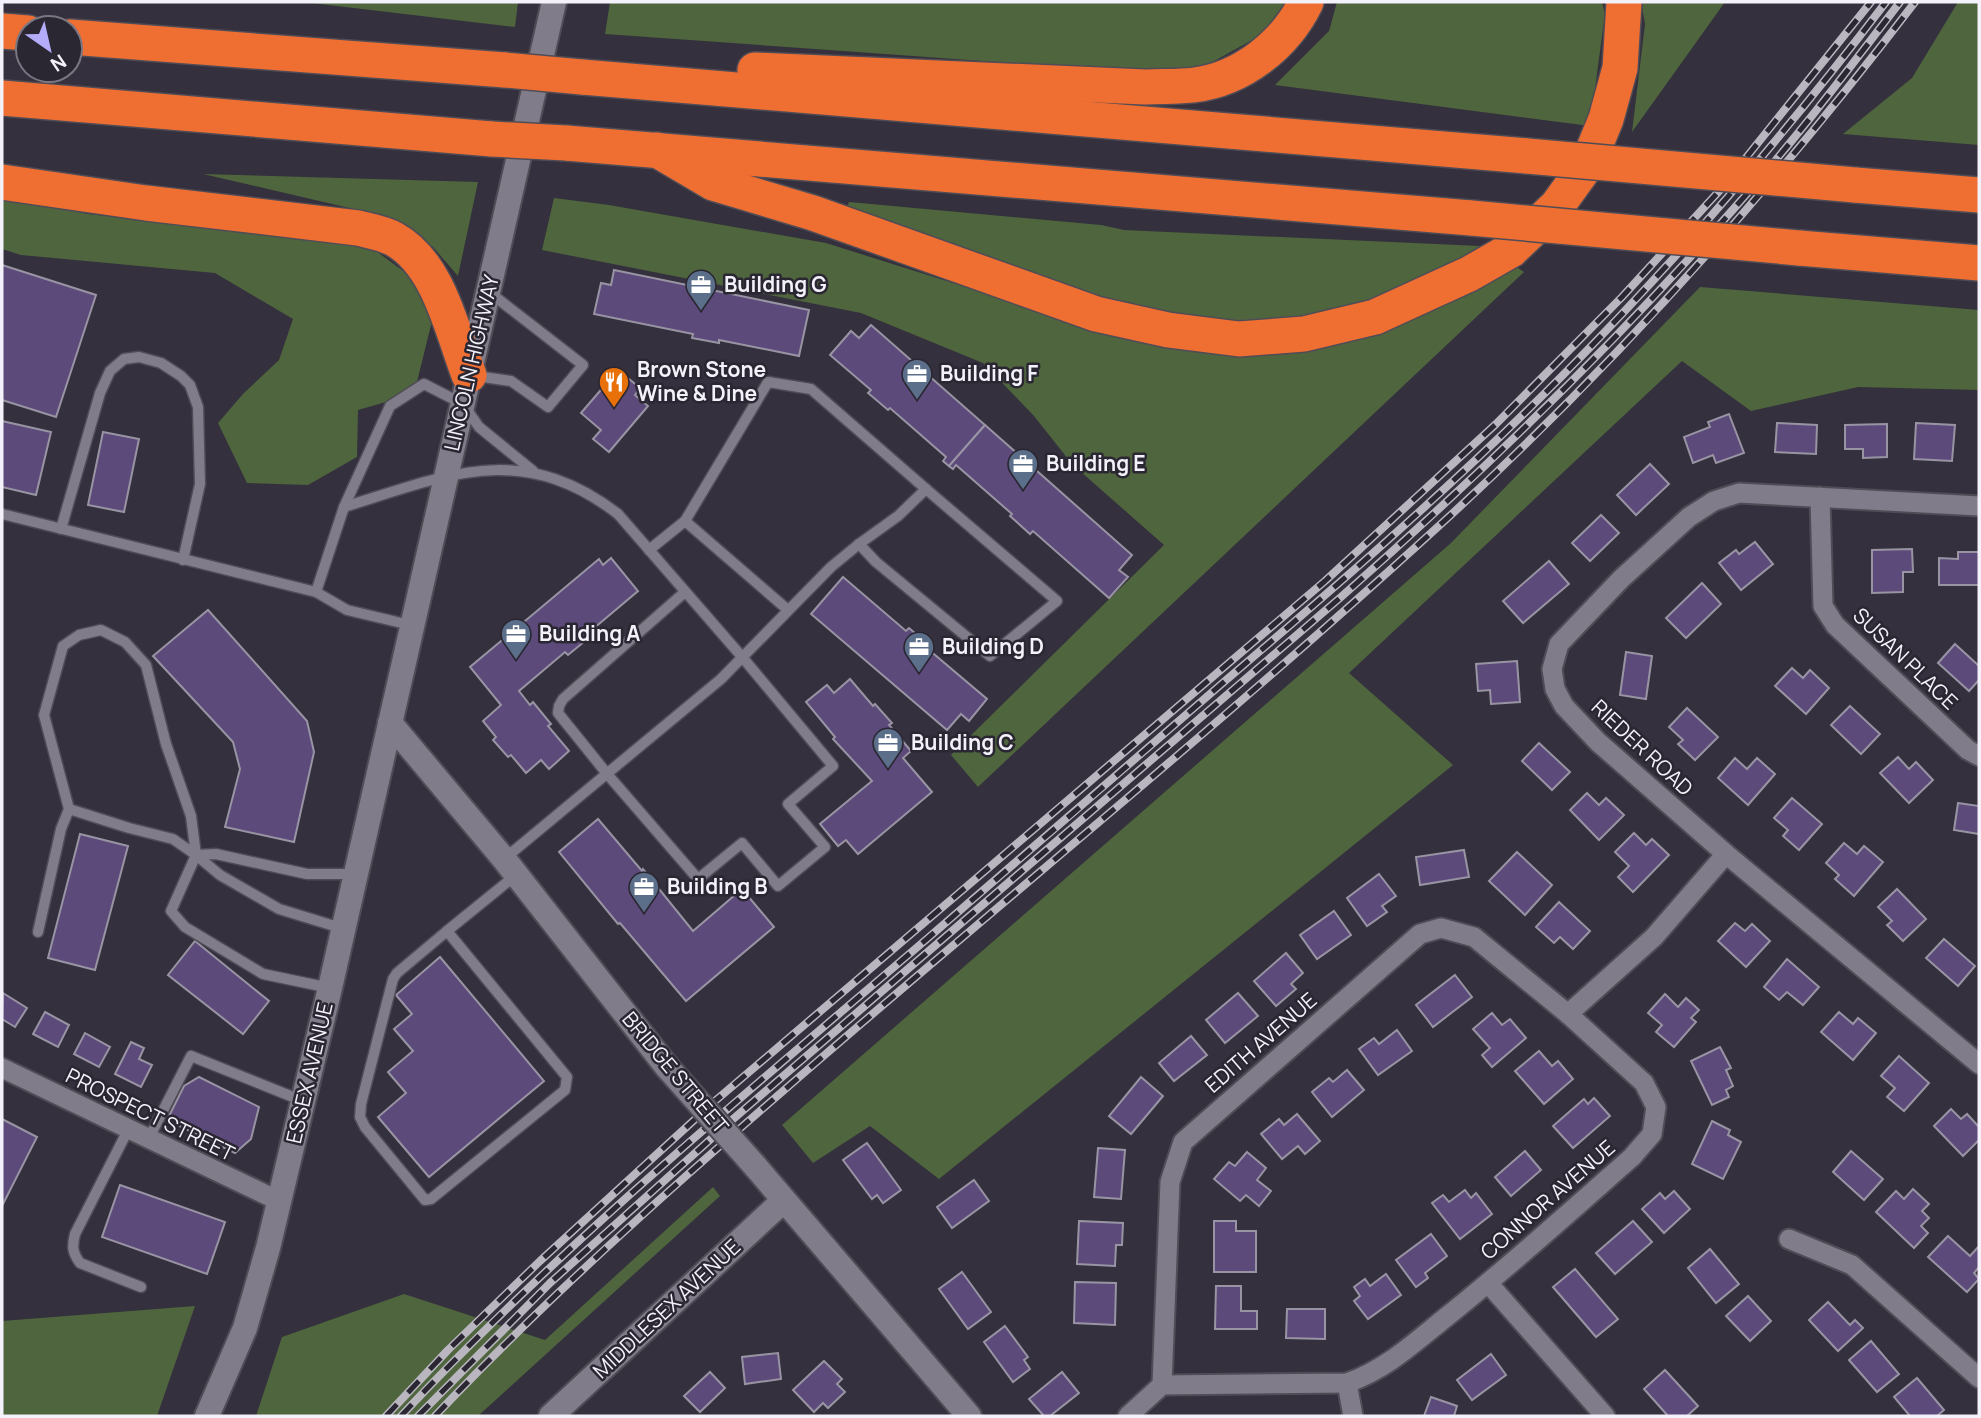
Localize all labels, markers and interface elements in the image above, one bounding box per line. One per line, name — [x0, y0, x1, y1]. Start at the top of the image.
north arrow — [14, 14, 84, 84]
text: N — [46, 48, 71, 78]
office icon: Building G — [684, 268, 718, 312]
place label: Building G — [724, 270, 827, 298]
street label: LINCOLN HIGHWAY — [437, 272, 505, 454]
place label: Brown Stone Wine & Dine — [637, 355, 766, 407]
office icon: Building F — [900, 357, 934, 401]
place label: Building F — [940, 359, 1038, 387]
restaurant icon: Brown Stone Wine & Dine — [597, 365, 631, 409]
office icon: Building E — [1006, 447, 1040, 491]
place label: Building E — [1046, 449, 1146, 477]
street label: SUSAN PLACE — [1847, 601, 1964, 715]
office icon: Building A — [499, 617, 533, 661]
place label: Building A — [539, 619, 640, 647]
office icon: Building D — [902, 630, 936, 674]
place label: Building D — [942, 632, 1044, 660]
street label: RIEDER ROAD — [1586, 693, 1699, 802]
office icon: Building C — [871, 726, 905, 770]
place label: Building C — [911, 728, 1014, 756]
office icon: Building B — [627, 870, 661, 914]
place label: Building B — [667, 872, 768, 900]
street label: EDITH AVENUE — [1198, 986, 1322, 1099]
street label: ESSEX AVENUE — [279, 999, 339, 1146]
street label: BRIDGE STREET — [616, 1005, 735, 1140]
street label: PROSPECT STREET — [61, 1061, 240, 1167]
street label: CONNOR AVENUE — [1474, 1133, 1620, 1265]
street label: MIDDLESEX AVENUE — [586, 1232, 746, 1384]

